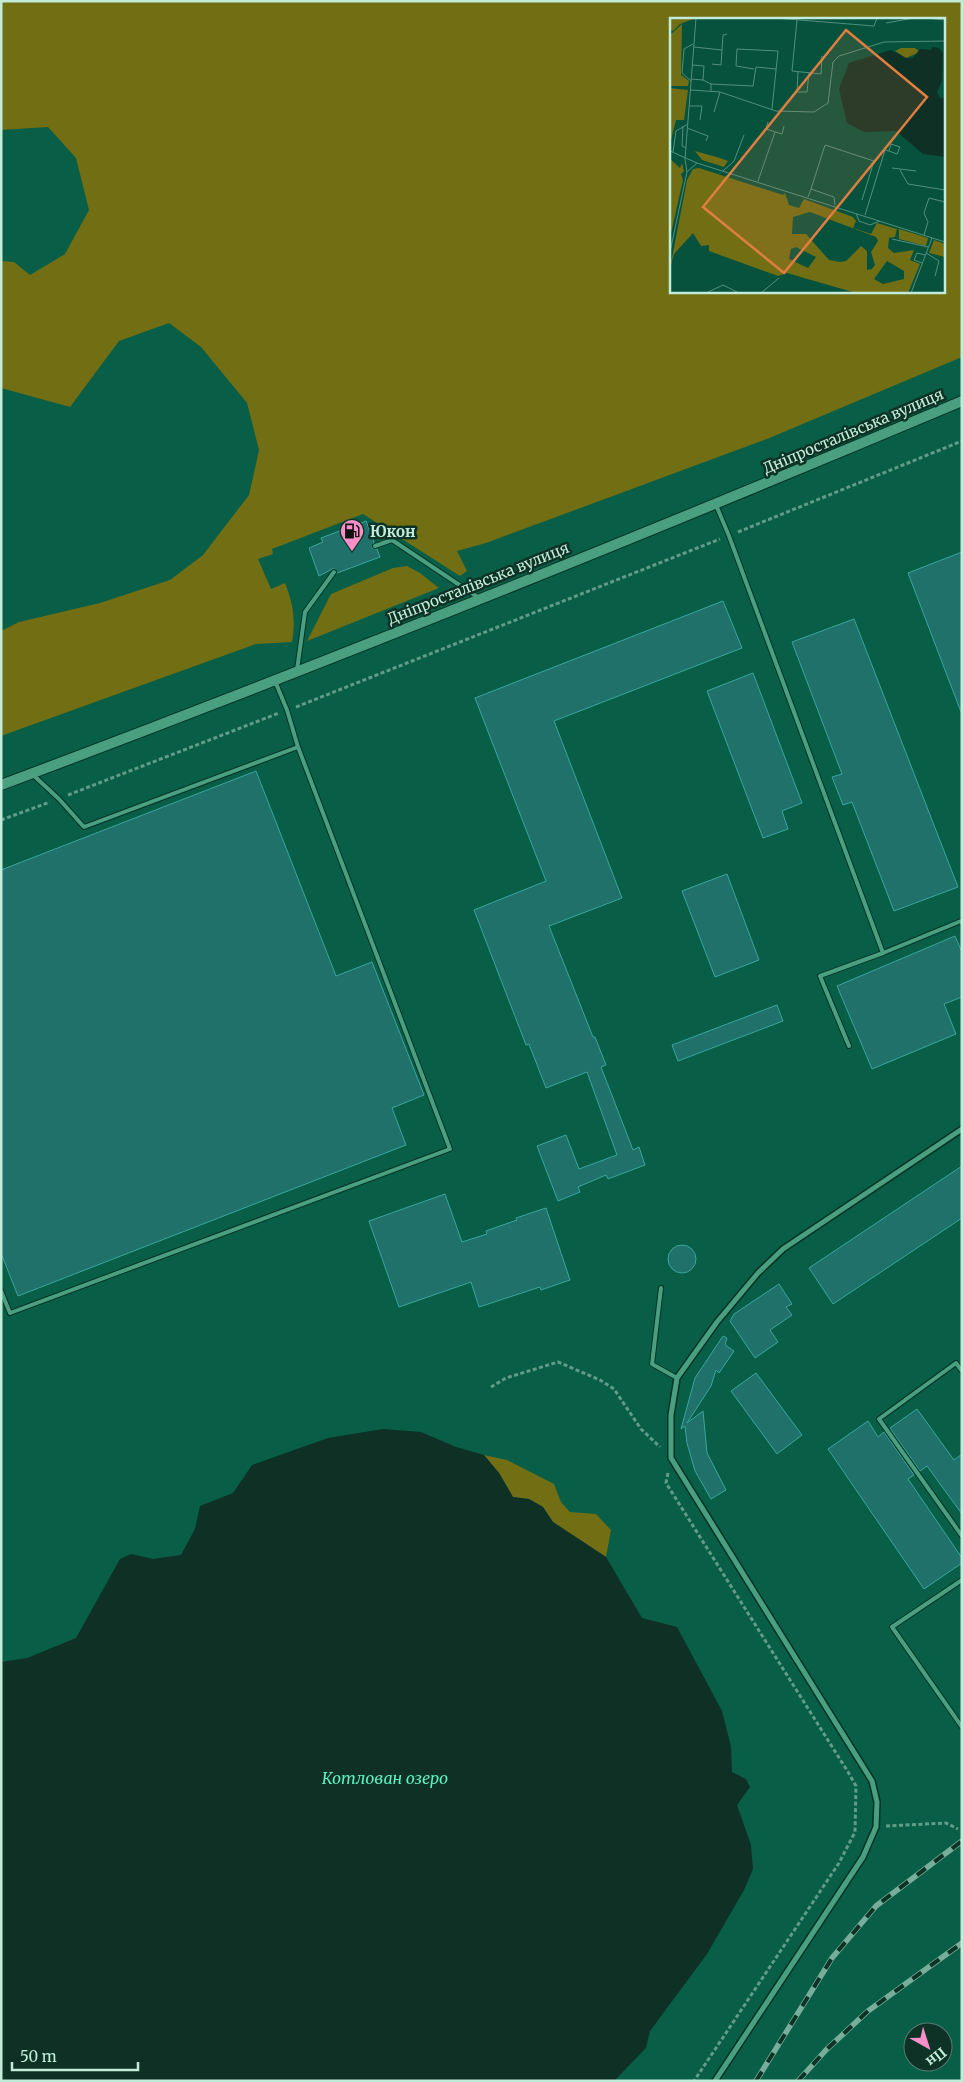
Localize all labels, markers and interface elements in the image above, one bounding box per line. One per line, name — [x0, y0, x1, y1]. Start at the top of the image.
inset map — [670, 18, 946, 292]
street label: Дніпросталівська вулиця — [760, 384, 946, 478]
fuel station icon: Юкон — [339, 518, 365, 552]
place label: Юкон — [370, 522, 416, 541]
street label: Дніпросталівська вулиця — [384, 538, 572, 628]
water label: Котлован озеро — [322, 1768, 448, 1788]
north arrow — [903, 2022, 953, 2072]
scale bar — [12, 2040, 139, 2072]
text: Пн — [922, 2043, 950, 2071]
text: 50 m — [20, 2047, 57, 2066]

